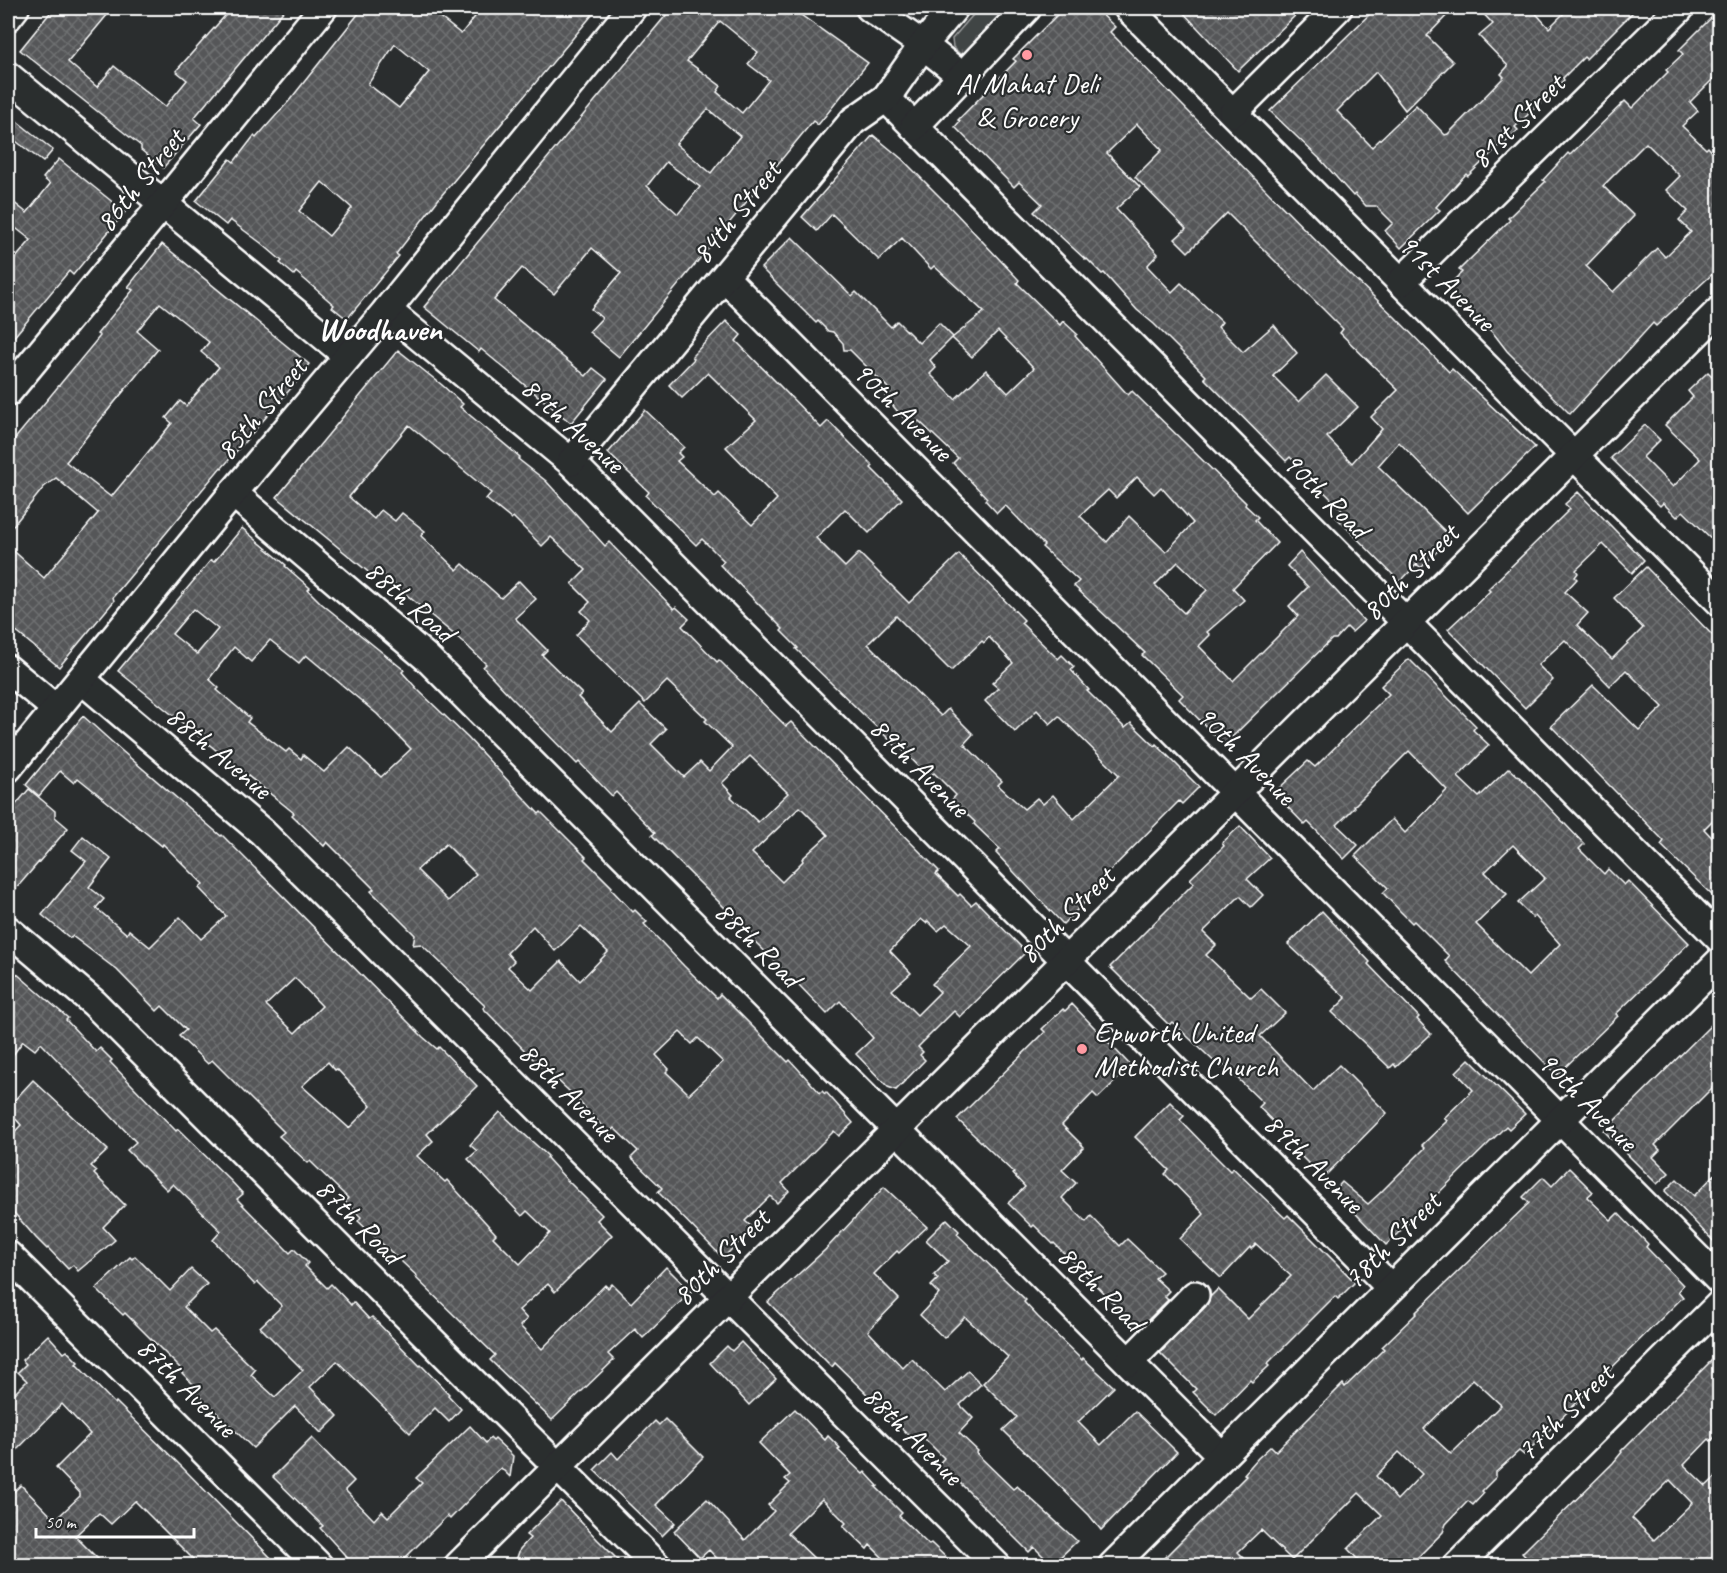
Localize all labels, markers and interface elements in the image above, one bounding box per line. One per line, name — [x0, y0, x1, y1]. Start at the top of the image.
marker: Al Mahat Deli & Grocery — [1020, 48, 1034, 62]
street label: 81st Street — [1461, 63, 1575, 177]
place label: Al Mahat Deli & Grocery — [956, 64, 1102, 136]
street label: 86th Street — [87, 118, 195, 240]
street label: 84th Street — [683, 150, 791, 272]
street label: 91st Avenue — [1390, 225, 1506, 341]
district label: Woodhaven — [318, 309, 443, 350]
street label: 85th Street — [207, 348, 317, 468]
street label: 90th Avenue — [845, 353, 963, 471]
street label: 89th Avenue — [513, 368, 635, 483]
street label: 90th Road — [1274, 443, 1381, 550]
street label: 80th Street — [1353, 513, 1469, 629]
street label: 88th Road — [357, 551, 466, 654]
street label: 88th Avenue — [158, 697, 282, 809]
street label: 90th Avenue — [1188, 697, 1306, 815]
street label: 89th Avenue — [862, 709, 980, 827]
street label: 80th Street — [1009, 856, 1125, 972]
street label: 88th Road — [706, 892, 813, 999]
place label: Epworth United Methodist Church — [1094, 1013, 1279, 1085]
street label: 88th Avenue — [511, 1034, 629, 1152]
marker: Epworth United Methodist Church — [1075, 1042, 1089, 1056]
street label: 90th Avenue — [1530, 1043, 1648, 1161]
street label: 89th Avenue — [1256, 1105, 1374, 1223]
street label: 87th Road — [307, 1169, 414, 1276]
street label: 78th Street — [1335, 1181, 1451, 1297]
street label: 80th Street — [664, 1198, 780, 1314]
street label: 88th Road — [1049, 1236, 1156, 1343]
street label: 87th Avenue — [129, 1329, 247, 1447]
street label: 77th Street — [1508, 1353, 1624, 1469]
street label: 88th Avenue — [855, 1377, 973, 1495]
scale bar — [36, 1501, 194, 1539]
text: 50 m — [45, 1511, 78, 1533]

